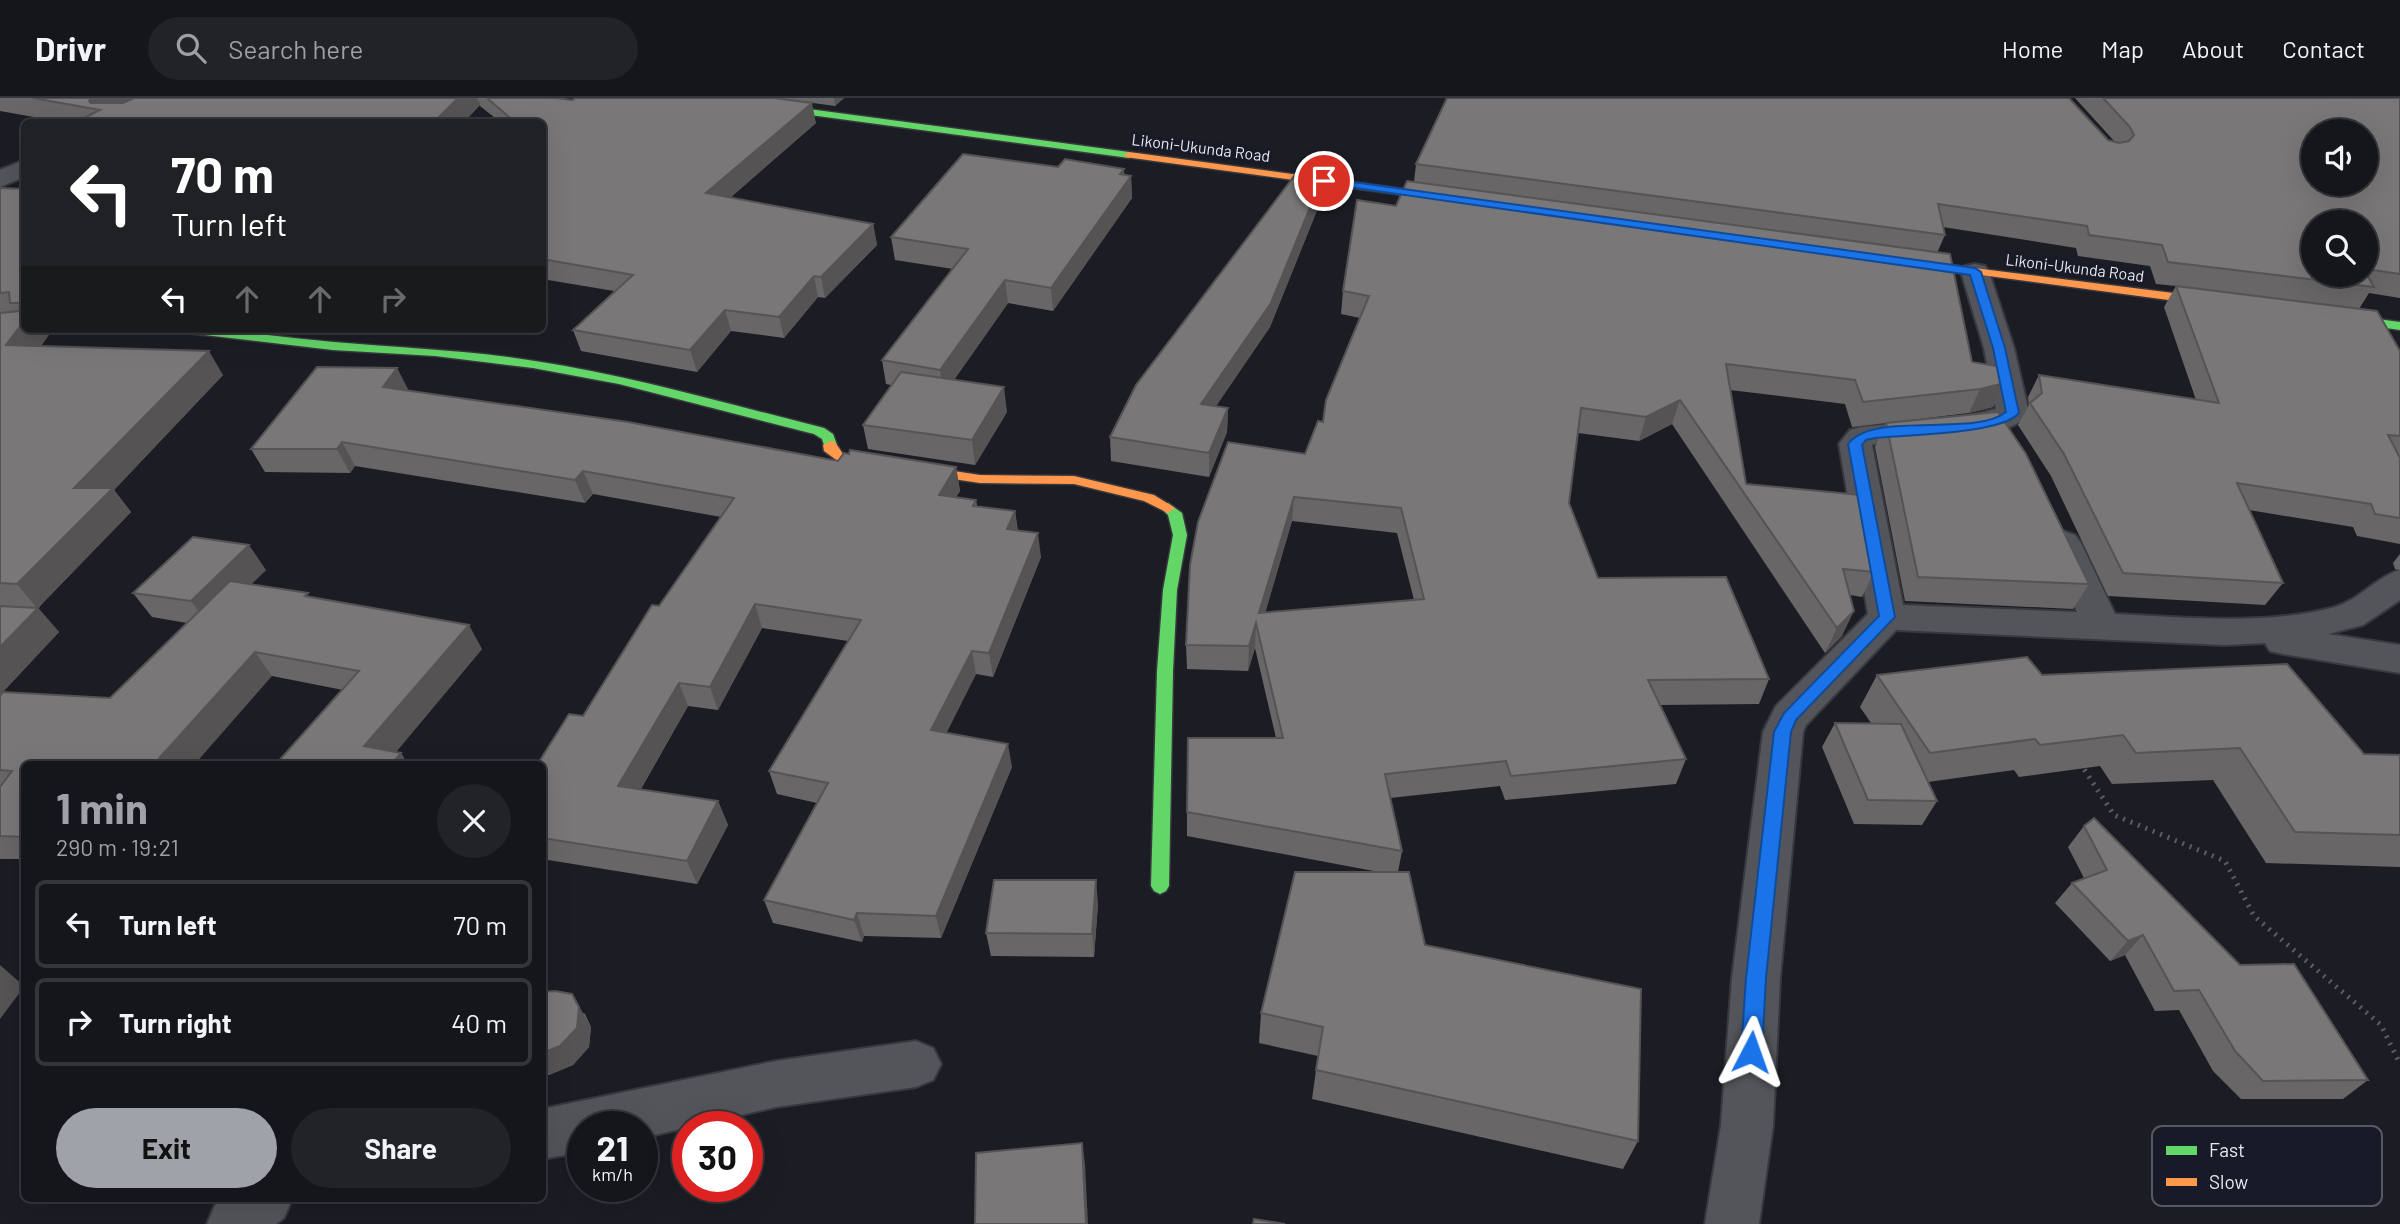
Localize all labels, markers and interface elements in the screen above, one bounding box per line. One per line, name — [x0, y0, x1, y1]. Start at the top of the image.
search box — [148, 17, 638, 80]
text: Drivr — [35, 28, 106, 68]
icon: search — [172, 29, 210, 67]
text: Search here — [228, 33, 363, 64]
text: Home — [2002, 34, 2063, 63]
text: Map — [2101, 34, 2144, 63]
text: About — [2182, 34, 2244, 63]
text: Contact — [2282, 34, 2365, 63]
map controls — [2301, 119, 2378, 287]
button: sound — [2301, 119, 2378, 196]
street label: Likoni-Ukunda Road — [1131, 129, 1271, 165]
text: 70 m — [171, 144, 274, 203]
icon: left — [56, 147, 147, 238]
pin — [1294, 151, 1354, 211]
icon: arrive — [1305, 162, 1343, 200]
text: Turn left — [171, 204, 288, 242]
button: search — [2301, 210, 2378, 287]
street label: Likoni-Ukunda Road — [2005, 249, 2145, 285]
icon: left — [155, 280, 193, 318]
icon: ahead — [228, 280, 266, 318]
icon: ahead — [301, 280, 339, 318]
icon: right — [374, 280, 412, 318]
text: 1 min — [56, 782, 148, 832]
button: close — [437, 784, 511, 858]
text: 290 m · 19:21 — [56, 833, 179, 861]
icon: left — [60, 905, 98, 943]
text: Turn left — [119, 909, 217, 940]
text: 70 m — [453, 909, 507, 940]
icon: right — [60, 1003, 98, 1041]
text: Turn right — [119, 1007, 232, 1038]
text: 40 m — [451, 1007, 507, 1038]
position arrow — [1714, 1015, 1788, 1089]
button: Exit — [56, 1108, 277, 1188]
button: Share — [291, 1108, 511, 1188]
speed limit sign: 30 — [672, 1111, 763, 1202]
text: 21 — [597, 1126, 628, 1168]
legend — [2152, 1126, 2382, 1206]
text: Fast — [2209, 1138, 2245, 1161]
text: km/h — [592, 1163, 633, 1185]
text: Slow — [2209, 1170, 2248, 1193]

